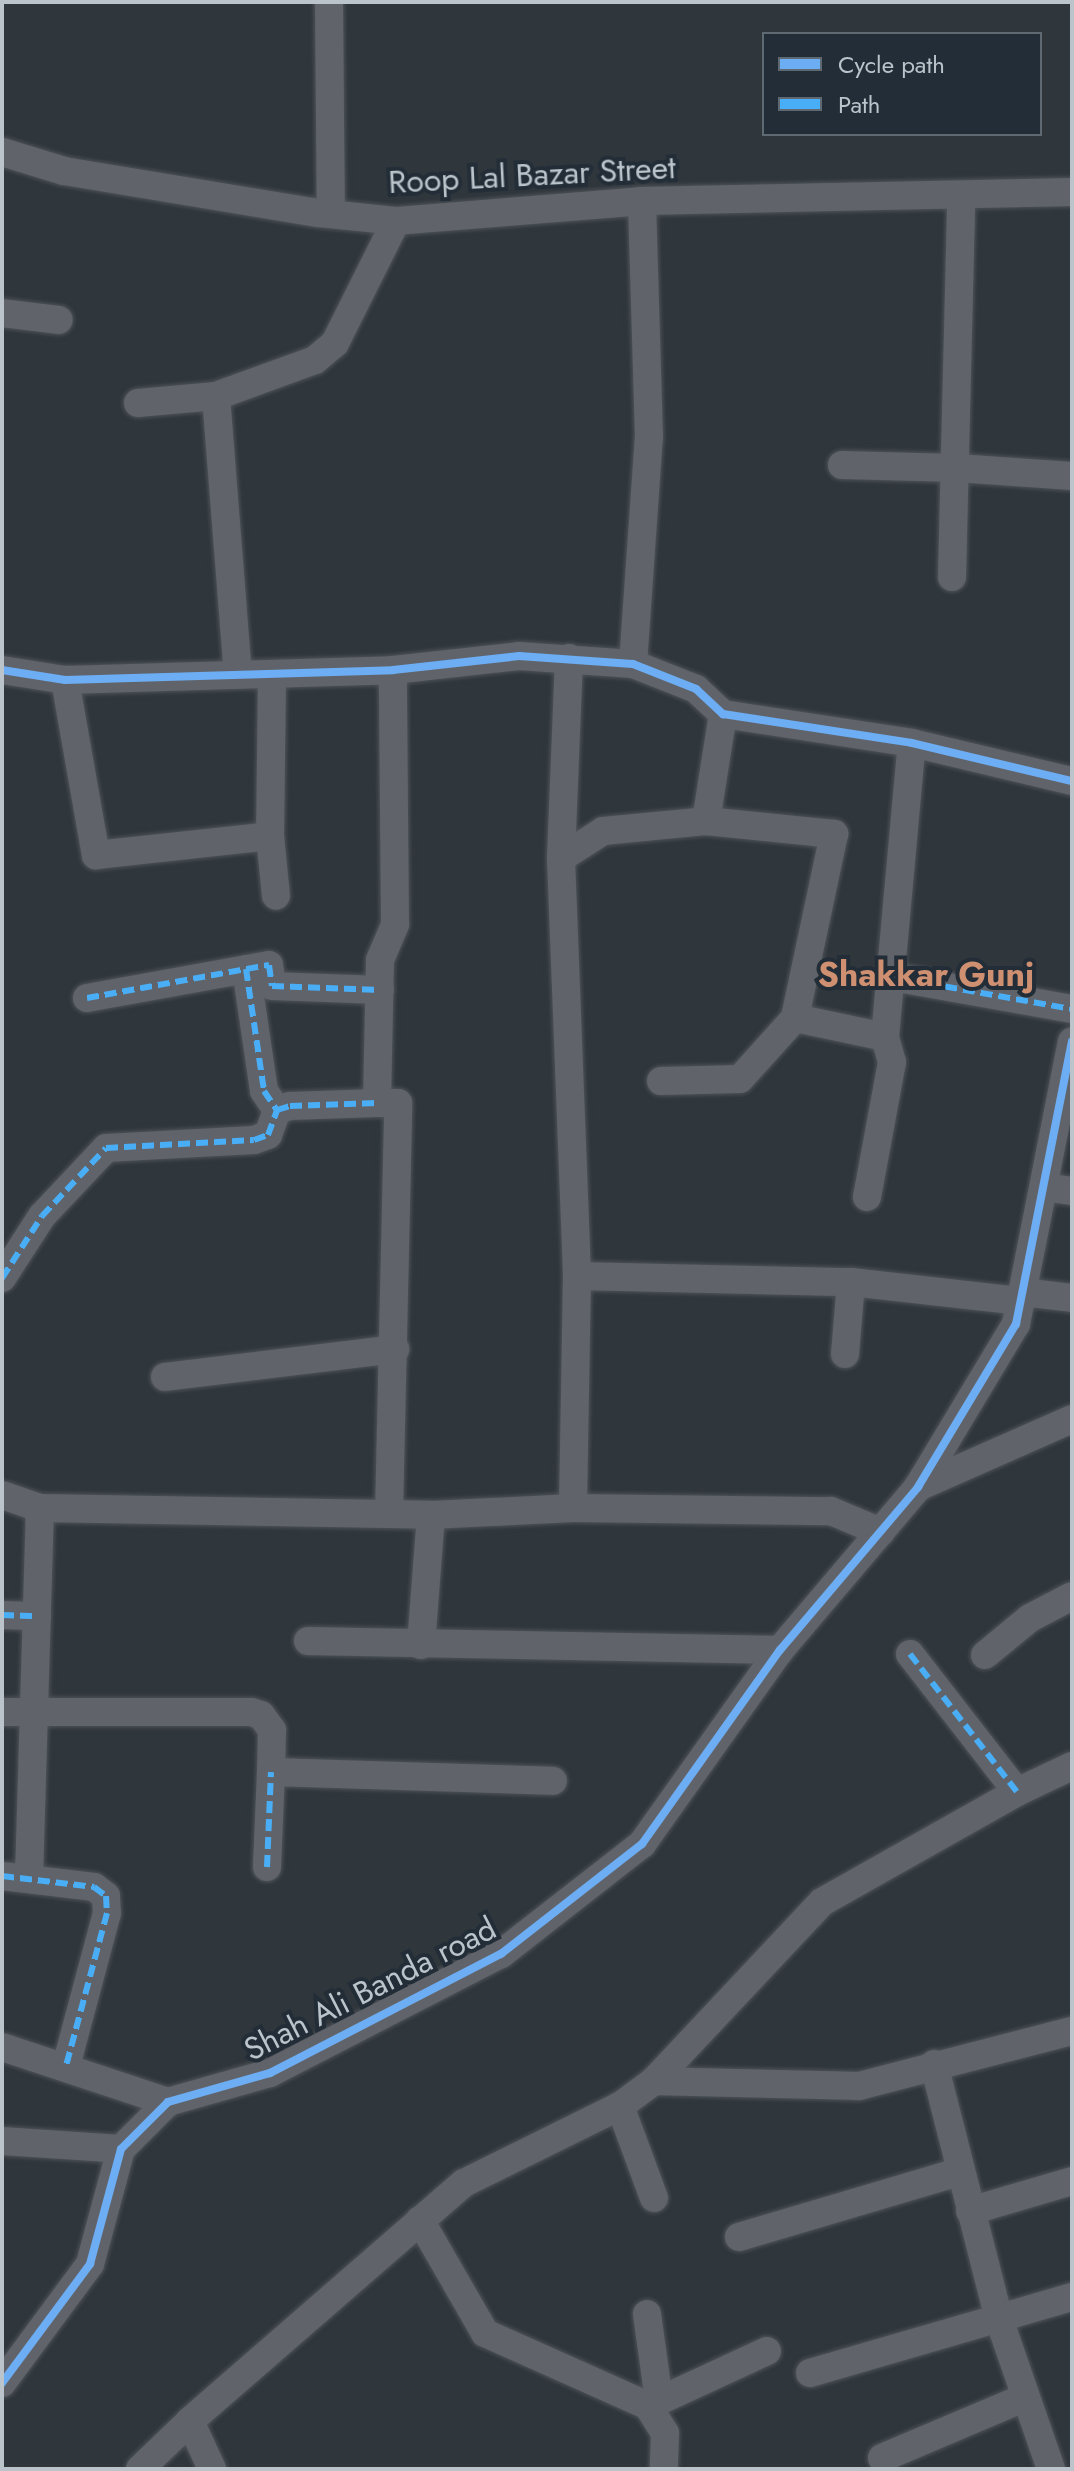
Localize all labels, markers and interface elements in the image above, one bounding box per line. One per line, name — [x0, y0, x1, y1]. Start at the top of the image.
legend — [762, 32, 1042, 136]
text: Cycle path — [838, 47, 945, 82]
text: Path — [838, 87, 880, 122]
street label: Roop Lal Bazar Street — [387, 148, 677, 202]
district label: Shakkar Gunj — [818, 955, 1034, 995]
street label: Shah Ali Banda road — [238, 1909, 502, 2069]

